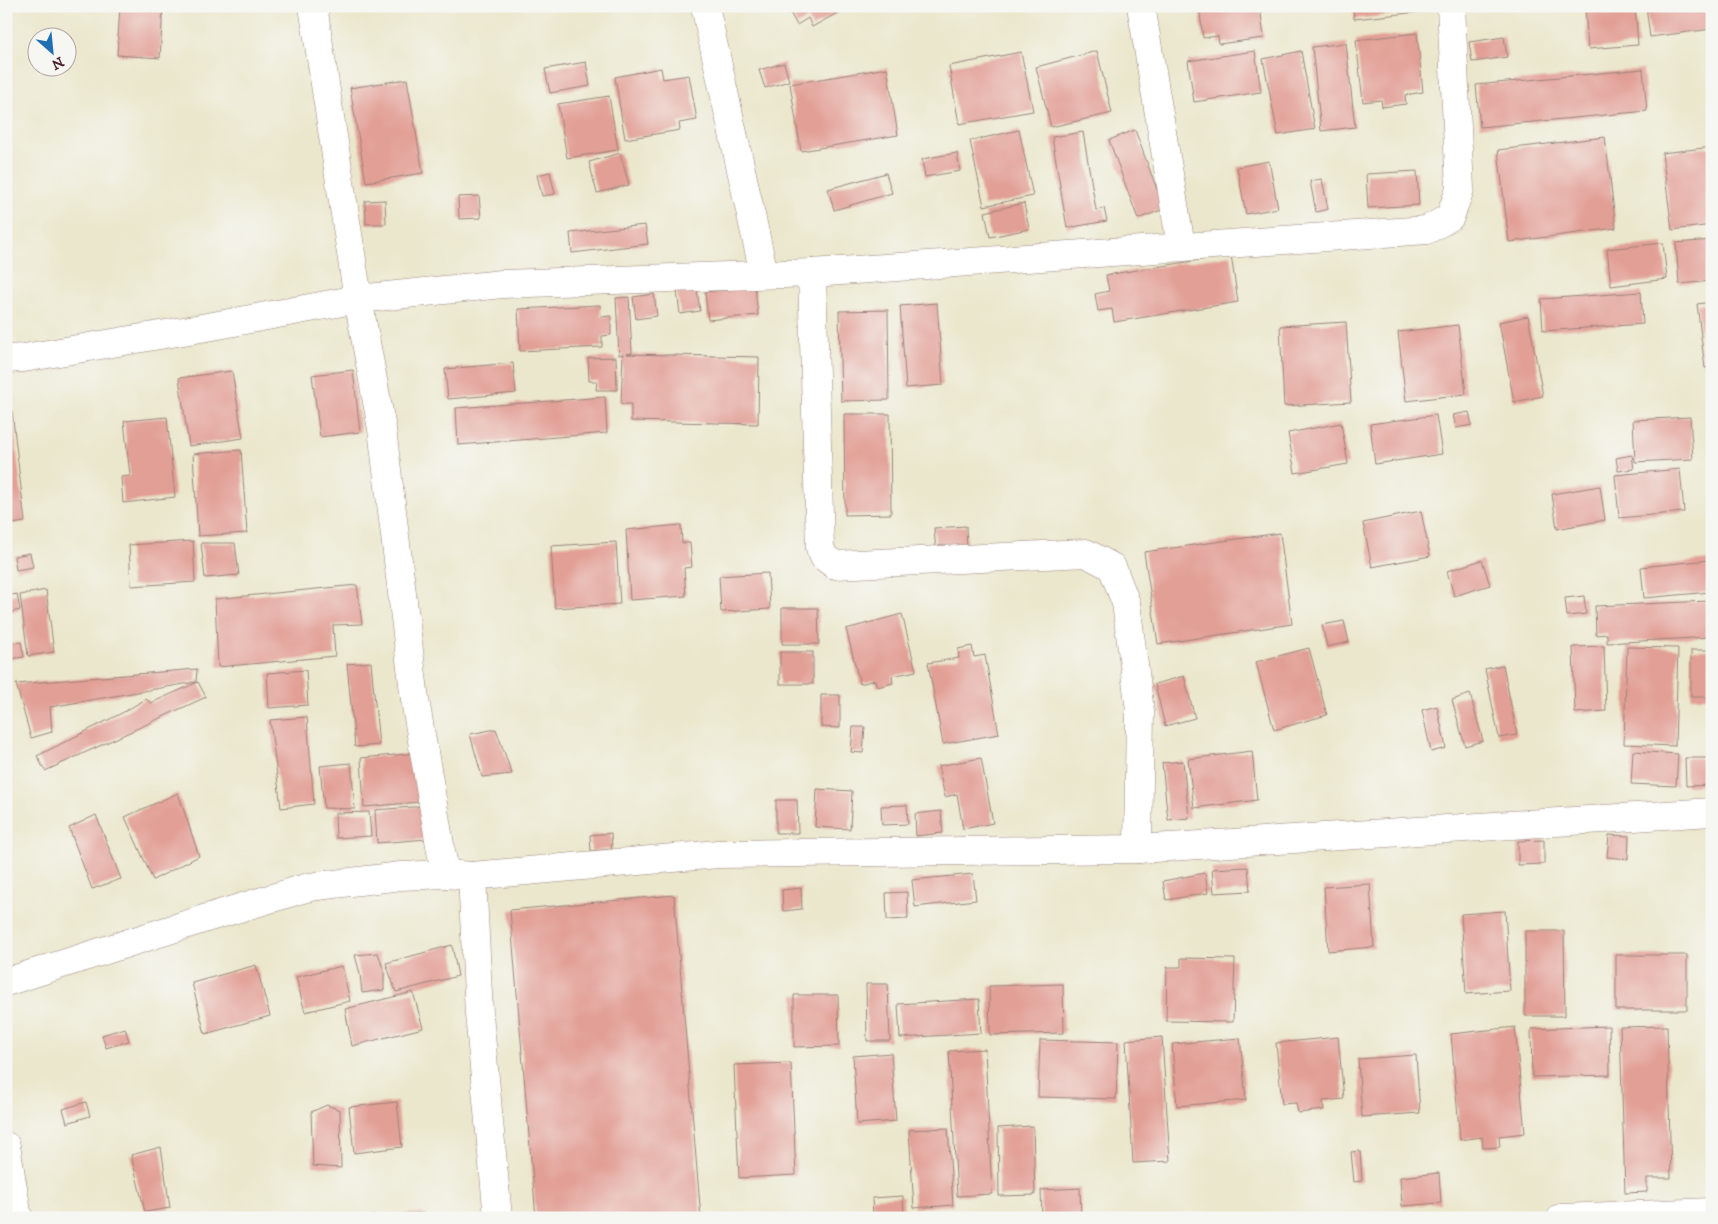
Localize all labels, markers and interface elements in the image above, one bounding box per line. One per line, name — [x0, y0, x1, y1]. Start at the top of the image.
north arrow — [28, 28, 78, 78]
text: N — [48, 52, 67, 74]

